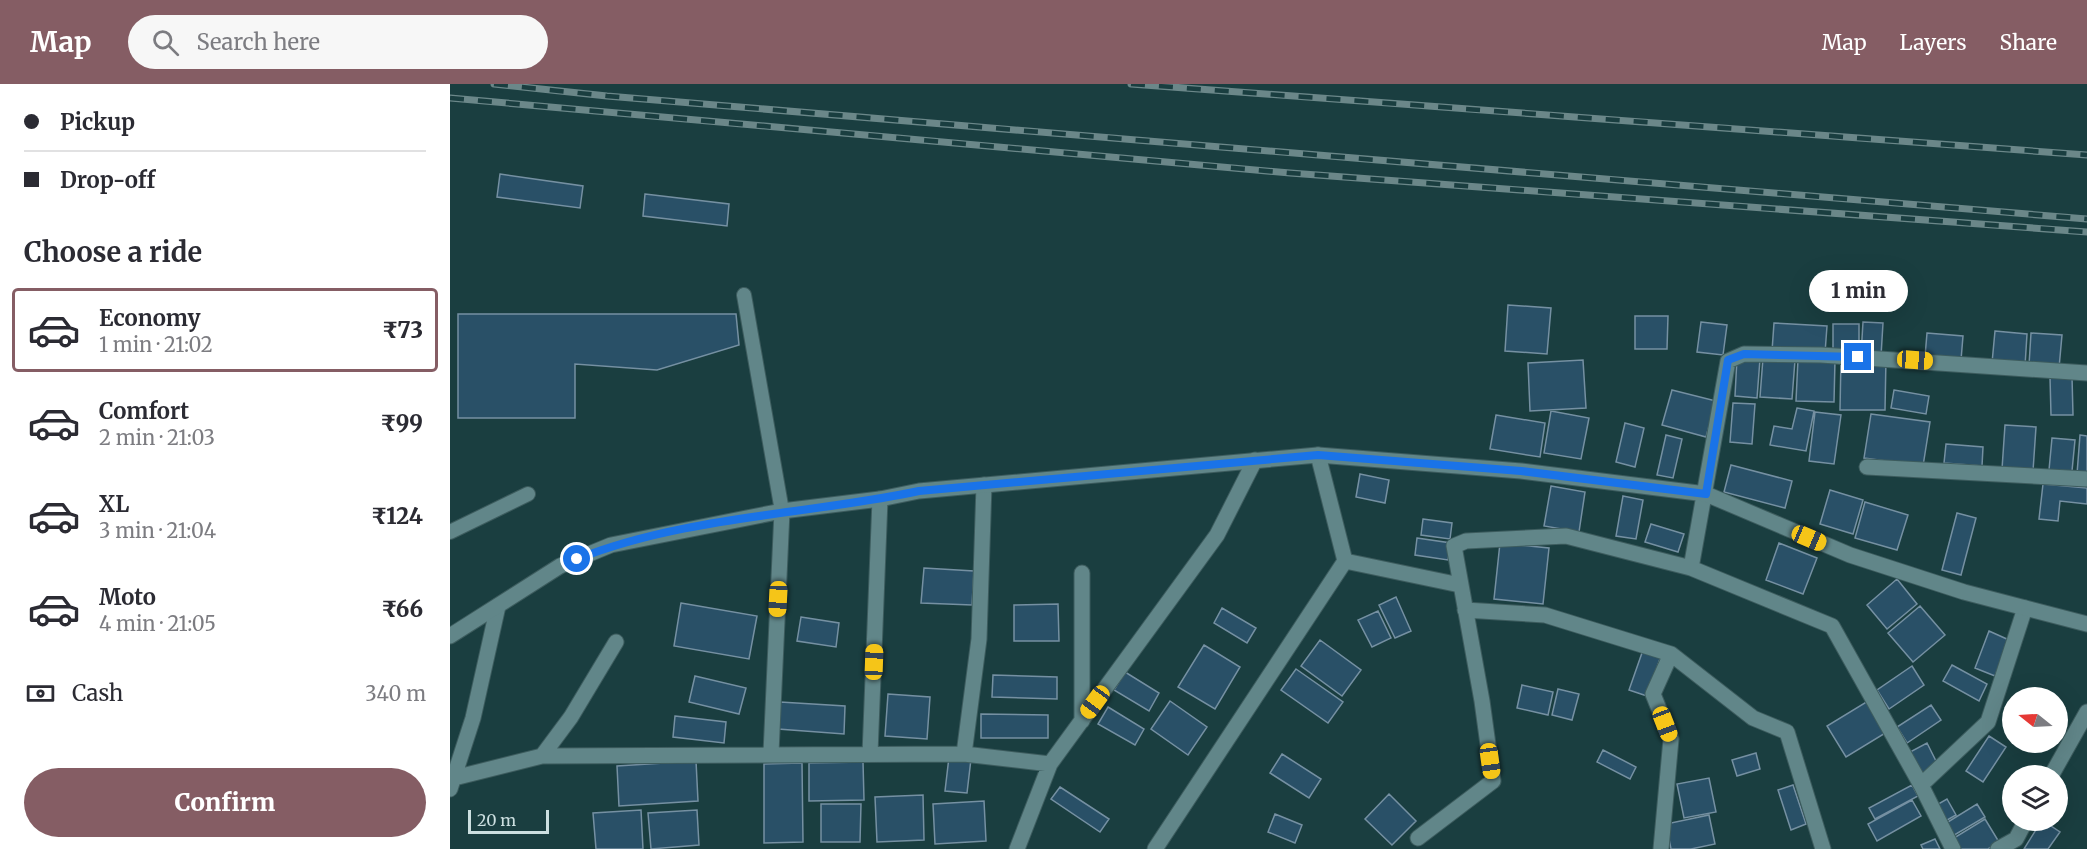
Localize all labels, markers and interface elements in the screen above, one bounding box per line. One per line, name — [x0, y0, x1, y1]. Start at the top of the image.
search box — [128, 15, 548, 69]
text: Map — [30, 24, 92, 60]
icon: search — [149, 26, 182, 59]
text: Search here — [197, 28, 320, 56]
text: Map — [1822, 29, 1867, 56]
text: Layers — [1900, 29, 1967, 56]
text: Share — [2000, 29, 2057, 56]
text: Pickup — [60, 108, 135, 136]
text: Drop-off — [60, 166, 155, 194]
text: Choose a ride — [24, 235, 202, 269]
callout: 1 min — [1808, 270, 1908, 312]
text: 1 min — [1831, 278, 1886, 303]
icon: car — [27, 303, 81, 357]
text: Economy — [99, 304, 200, 332]
text: ₹73 — [382, 316, 423, 344]
text: 1 min · 21:02 — [99, 332, 213, 357]
route end — [1844, 343, 1871, 370]
car — [1896, 350, 1934, 370]
icon: car — [27, 396, 81, 450]
text: Comfort — [99, 397, 189, 425]
text: ₹99 — [380, 409, 423, 437]
text: 2 min · 21:03 — [99, 425, 215, 450]
icon: car — [27, 489, 81, 543]
text: XL — [99, 490, 129, 518]
text: ₹124 — [371, 502, 423, 530]
text: 3 min · 21:04 — [99, 518, 216, 543]
car — [1789, 523, 1829, 553]
route start — [563, 545, 590, 572]
car — [768, 581, 788, 617]
icon: car — [27, 582, 81, 636]
text: Moto — [99, 583, 156, 611]
text: ₹66 — [381, 595, 423, 623]
text: 4 min · 21:05 — [99, 611, 216, 636]
car — [864, 644, 884, 680]
icon: cash — [24, 677, 57, 710]
text: Cash — [72, 679, 123, 707]
text: 340 m — [365, 681, 426, 706]
car — [1077, 682, 1113, 722]
north arrow — [2002, 687, 2068, 753]
map controls — [2002, 687, 2068, 831]
car — [1650, 704, 1680, 744]
car — [1479, 742, 1501, 780]
button: layers — [2002, 765, 2068, 831]
button: Confirm — [24, 768, 426, 837]
scale bar — [468, 807, 549, 834]
text: 20 m — [477, 810, 516, 830]

